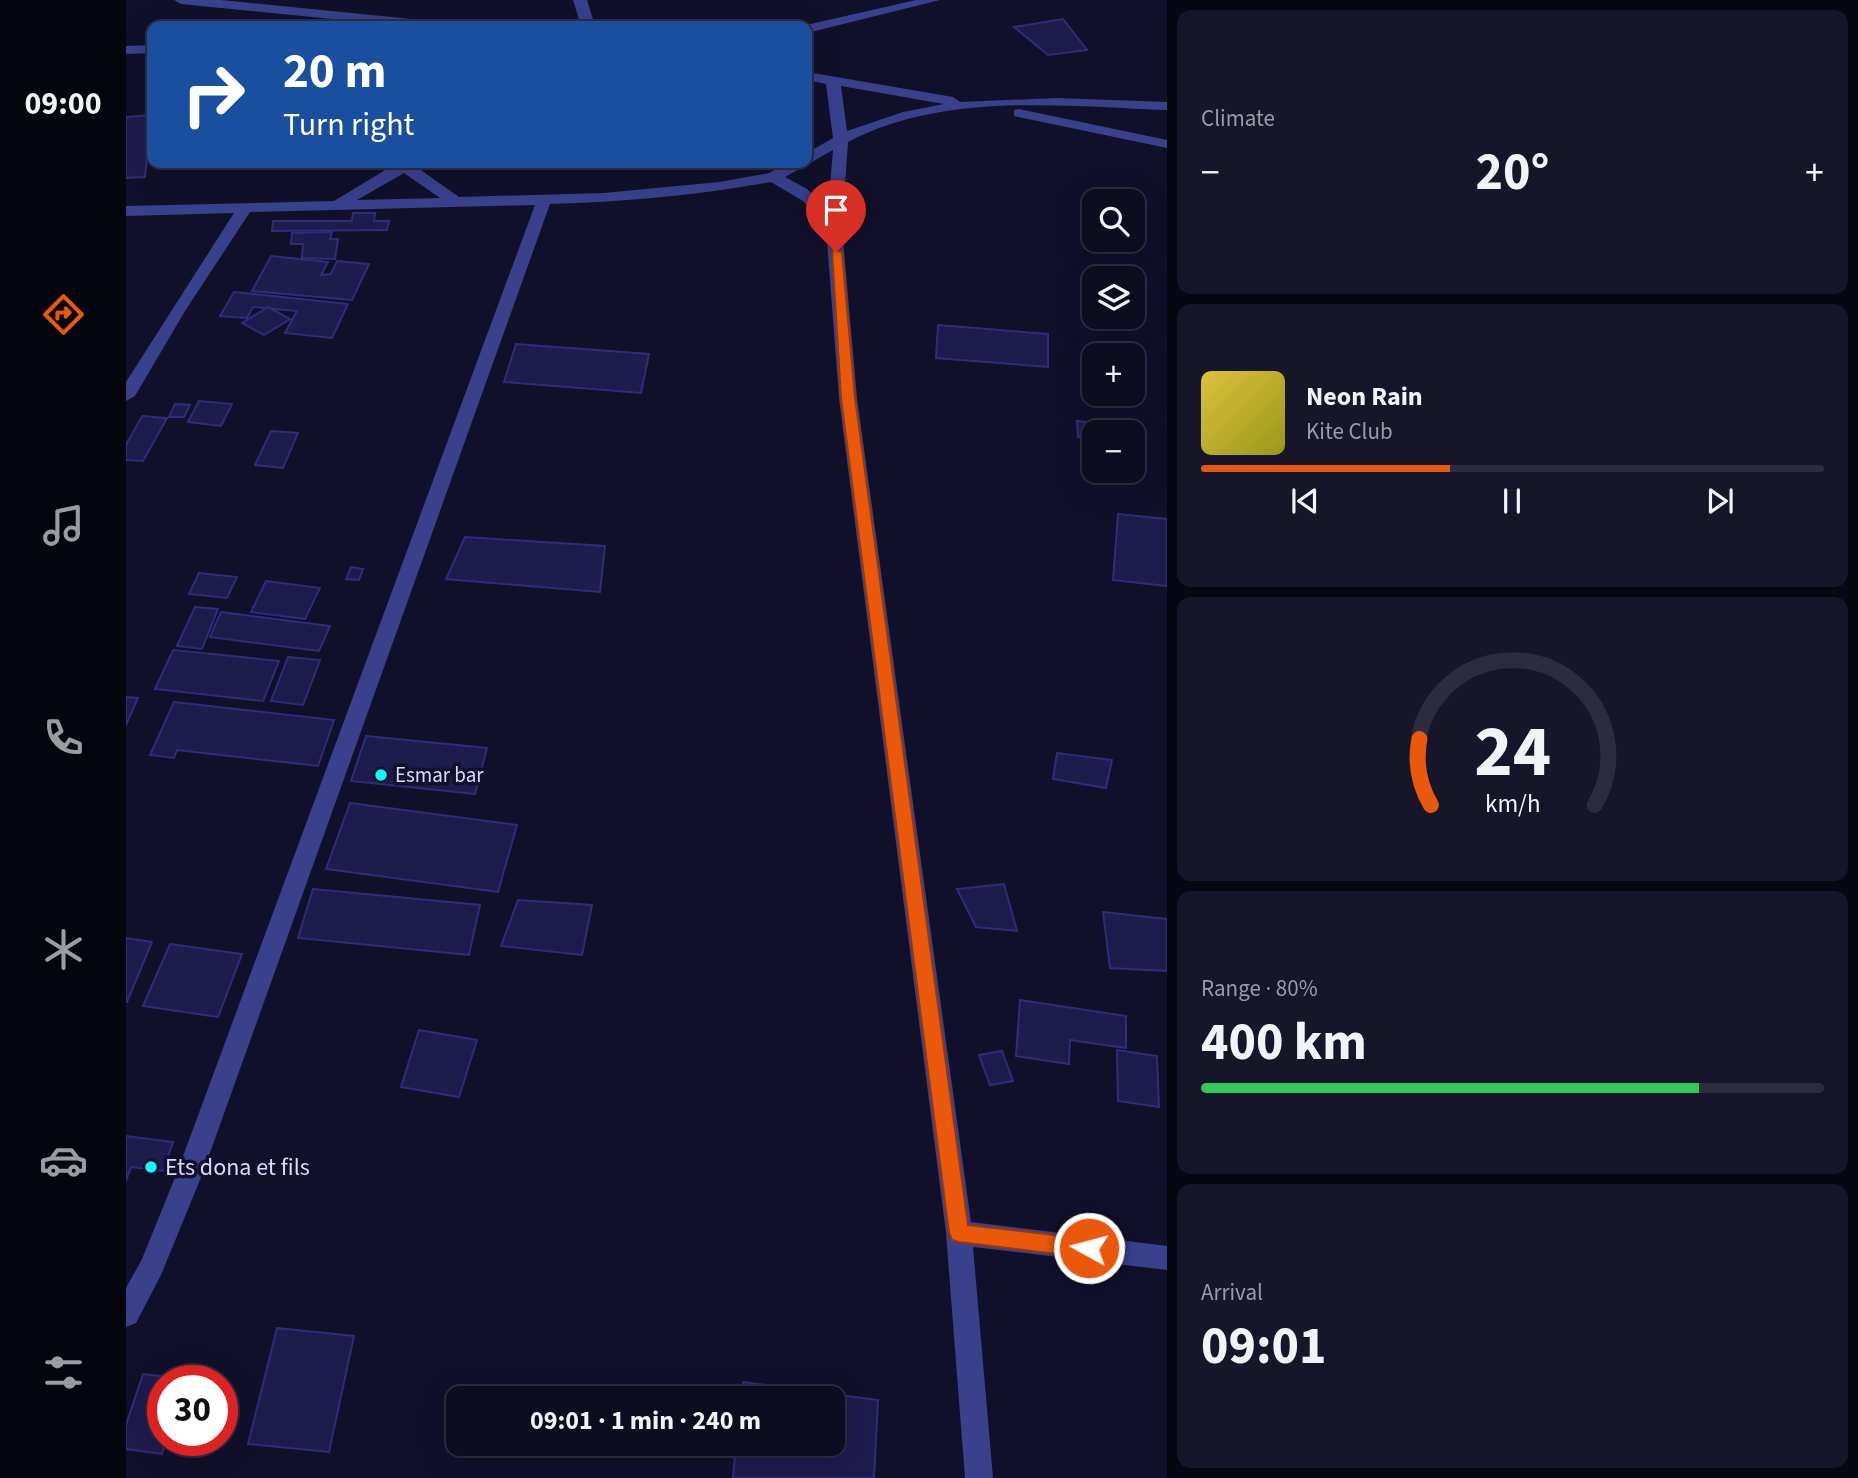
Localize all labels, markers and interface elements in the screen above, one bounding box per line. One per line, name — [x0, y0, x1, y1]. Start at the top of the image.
text: 20 m — [283, 37, 387, 107]
icon: right — [168, 49, 259, 140]
text: 09:00 — [24, 81, 102, 127]
text: Turn right — [283, 102, 414, 148]
text: Climate — [1201, 102, 1275, 135]
text: 20° — [1476, 136, 1549, 210]
text: − — [1201, 146, 1220, 200]
text: + — [1805, 146, 1824, 200]
pin — [806, 180, 866, 252]
map controls — [1082, 189, 1145, 483]
button: search — [1082, 189, 1145, 252]
icon: arrive — [817, 191, 855, 229]
button: layers — [1082, 266, 1145, 329]
icon: directions — [39, 290, 88, 339]
button: + — [1082, 343, 1145, 406]
text: Neon Rain — [1306, 378, 1423, 415]
text: Kite Club — [1306, 415, 1393, 448]
button: − — [1082, 420, 1145, 483]
icon: previous — [1286, 482, 1324, 520]
icon: pause — [1493, 482, 1531, 520]
icon: next — [1701, 482, 1739, 520]
icon: music — [39, 501, 88, 550]
text: 24 — [1474, 700, 1551, 804]
icon: phone — [39, 713, 88, 762]
place label: Esmar bar — [395, 760, 484, 790]
marker: Esmar bar — [373, 767, 389, 783]
text: km/h — [1485, 786, 1540, 822]
icon: climate — [39, 925, 88, 974]
text: Range · 80% — [1201, 972, 1318, 1005]
text: 400 km — [1201, 1006, 1367, 1080]
icon: car — [39, 1136, 88, 1185]
place label: Ets dona et fils — [165, 1150, 310, 1185]
marker: Ets dona et fils — [143, 1159, 159, 1175]
position arrow — [1052, 1211, 1126, 1285]
text: Arrival — [1201, 1276, 1263, 1309]
text: 09:01 — [1201, 1310, 1326, 1384]
icon: filters — [39, 1348, 88, 1397]
speed limit sign: 30 — [147, 1365, 238, 1456]
text: 09:01 · 1 min · 240 m — [530, 1402, 761, 1439]

